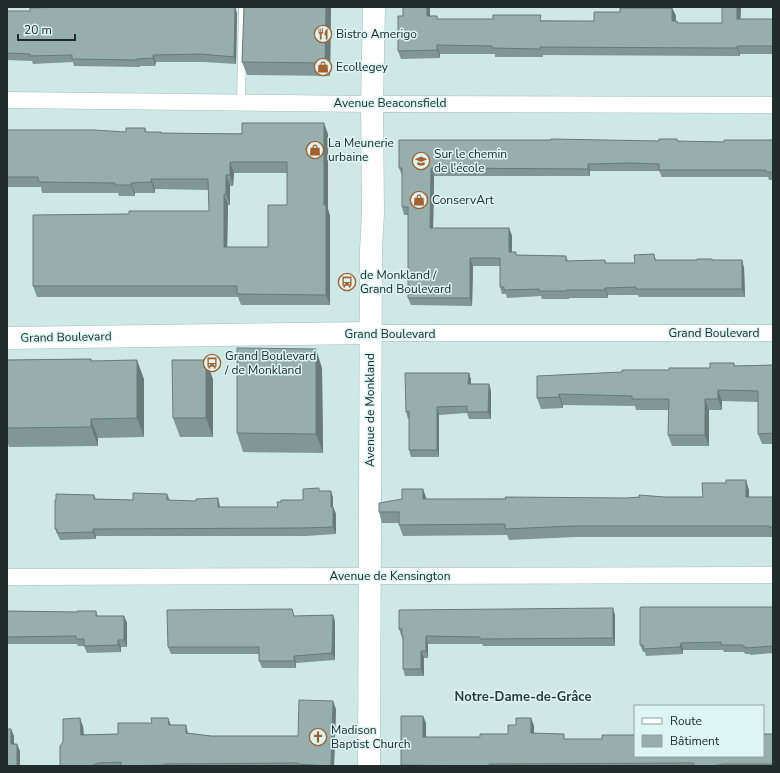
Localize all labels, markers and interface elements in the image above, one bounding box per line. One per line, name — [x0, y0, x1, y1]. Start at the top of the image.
scale bar — [18, 16, 75, 42]
text: 20 m — [24, 22, 52, 38]
restaurant icon: Bistro Amerigo — [313, 24, 333, 44]
place label: Bistro Amerigo — [336, 26, 417, 42]
shop icon: Ecollegey — [313, 57, 333, 77]
place label: Ecollegey — [336, 59, 389, 75]
street label: Avenue Beaconsfield — [333, 95, 447, 111]
place label: La Meunerie urbaine — [328, 135, 394, 165]
shop icon: La Meunerie urbaine — [305, 140, 325, 160]
place label: Sur le chemin de l'école — [434, 146, 507, 176]
school or university icon: Sur le chemin de l'école — [411, 151, 431, 171]
shop icon: ConservArt — [409, 190, 429, 210]
place label: ConservArt — [432, 192, 494, 208]
place label: de Monkland / Grand Boulevard — [360, 267, 451, 297]
bus stop icon: de Monkland / Grand Boulevard — [337, 272, 357, 292]
street label: Grand Boulevard — [668, 325, 760, 341]
street label: Grand Boulevard — [344, 326, 436, 342]
street label: Grand Boulevard — [20, 328, 112, 346]
place label: Grand Boulevard / de Monkland — [224, 348, 316, 378]
bus stop icon: Grand Boulevard / de Monkland — [202, 353, 222, 373]
street label: Avenue de Monkland — [362, 353, 378, 467]
street label: Avenue de Kensington — [330, 568, 450, 584]
district label: Notre-Dame-de-Grâce — [455, 688, 591, 706]
legend — [634, 705, 764, 757]
text: Route — [670, 713, 702, 729]
place label: Madison Baptist Church — [331, 722, 411, 752]
church icon: Madison Baptist Church — [308, 727, 328, 747]
text: Bâtiment — [670, 733, 720, 749]

